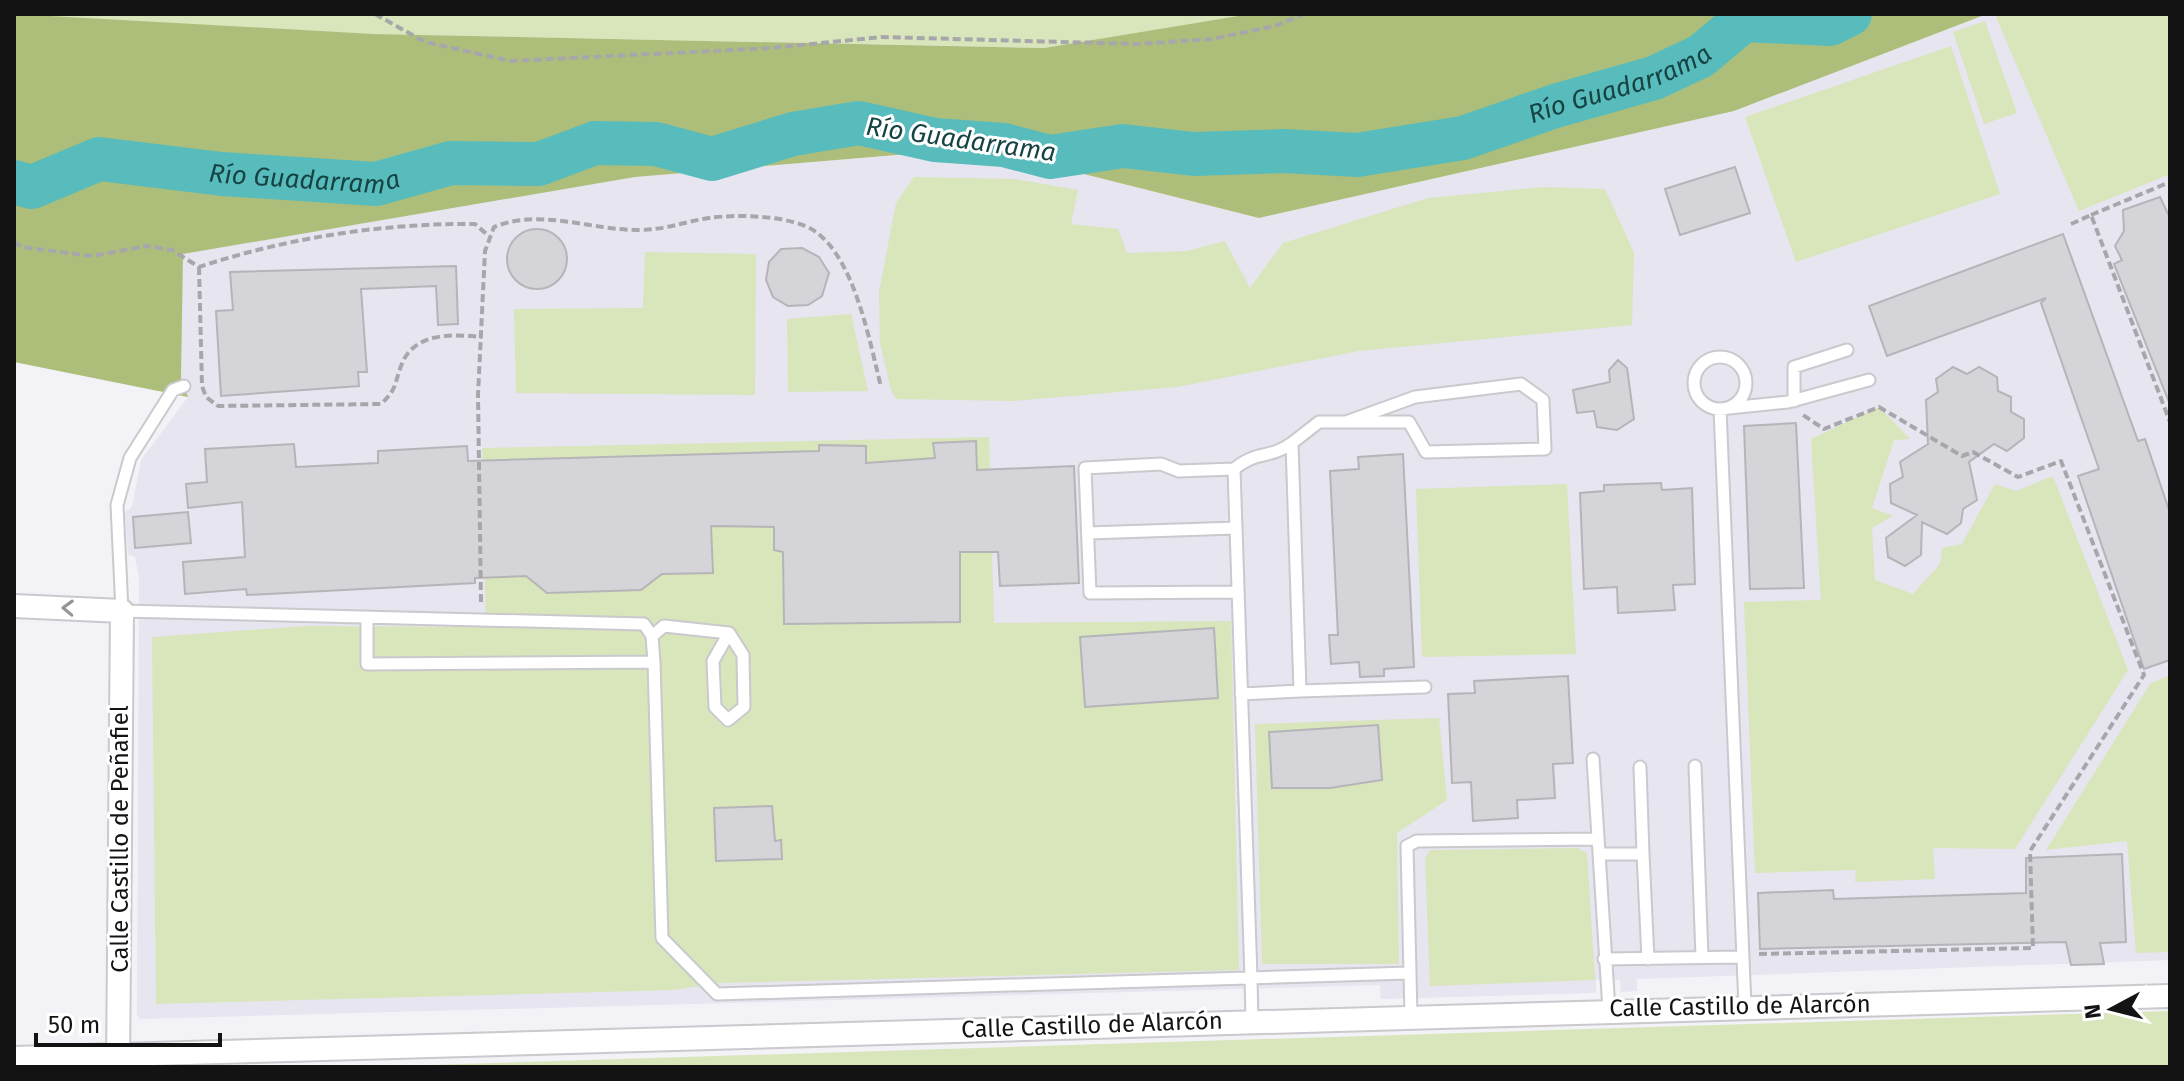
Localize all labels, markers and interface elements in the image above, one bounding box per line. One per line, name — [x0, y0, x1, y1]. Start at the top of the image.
water label: Río Guadarrama — [1524, 39, 1718, 130]
water label: Río Guadarrama — [864, 111, 1058, 168]
water label: Río Guadarrama — [207, 158, 404, 201]
one-way arrow — [61, 600, 74, 617]
street label: Calle Castillo de Peñafiel — [106, 705, 134, 973]
north arrow — [2072, 969, 2152, 1049]
street label: Calle Castillo de Alarcón — [1609, 990, 1871, 1022]
scale bar — [36, 997, 220, 1047]
text: N — [2078, 1002, 2107, 1020]
street label: Calle Castillo de Alarcón — [961, 1006, 1223, 1044]
text: 50 m — [48, 1011, 100, 1039]

